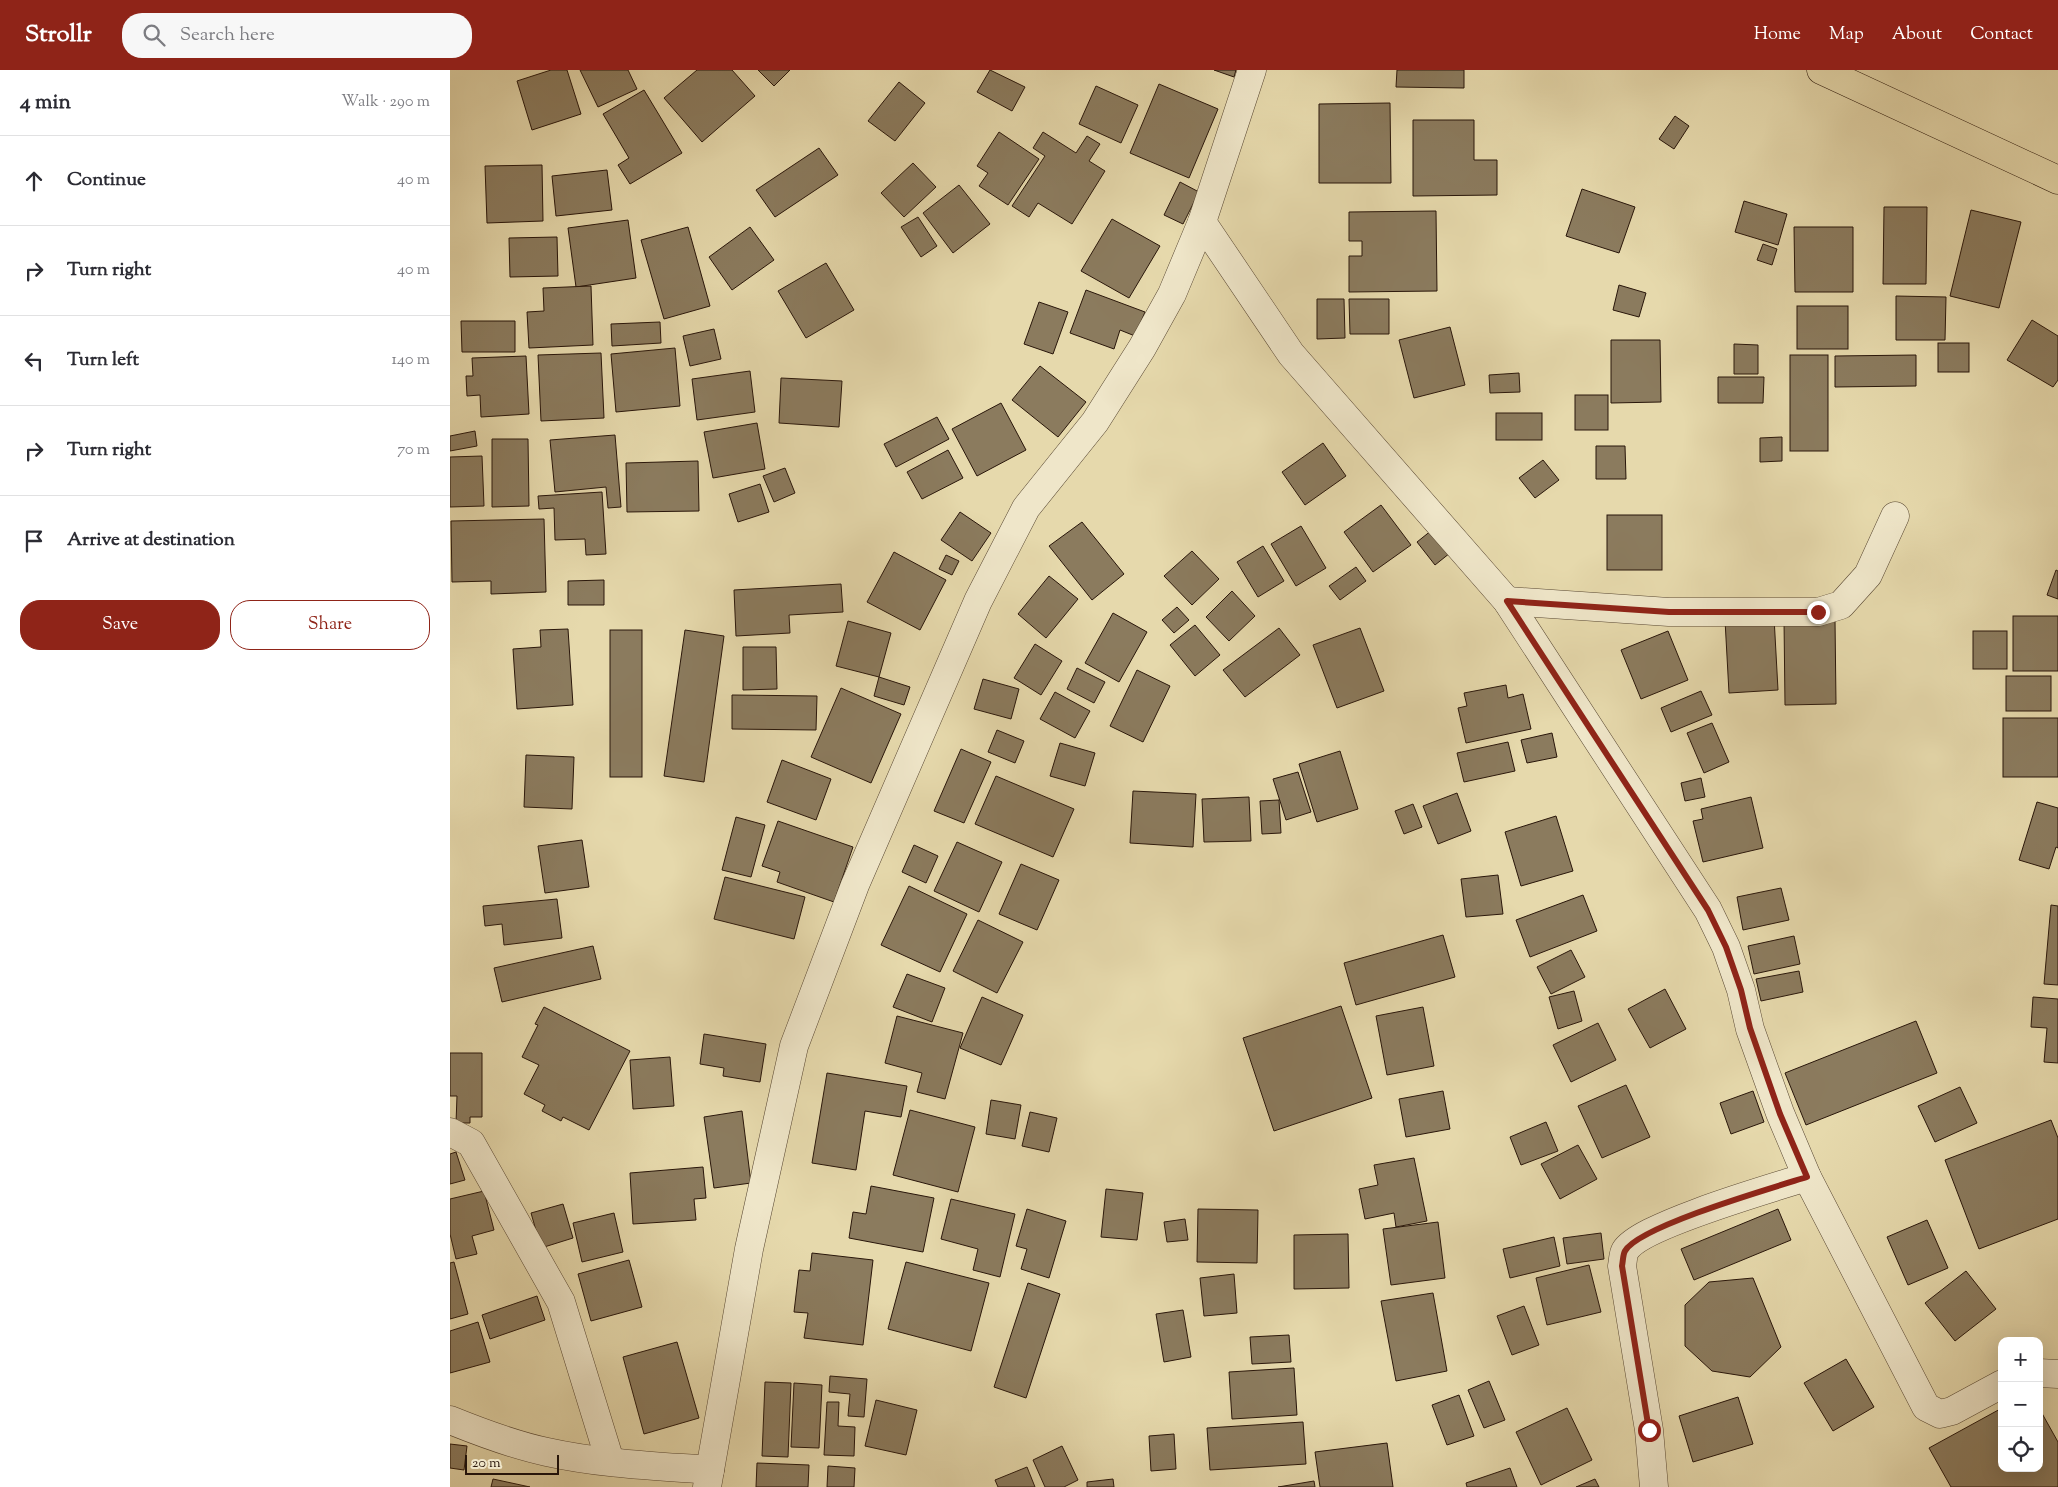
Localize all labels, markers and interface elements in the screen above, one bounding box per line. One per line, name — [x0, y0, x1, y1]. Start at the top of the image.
search box — [122, 13, 472, 58]
text: Strollr — [25, 18, 92, 52]
icon: search — [140, 21, 168, 49]
text: Search here — [180, 22, 275, 49]
text: Home — [1754, 22, 1801, 48]
text: Map — [1829, 22, 1864, 48]
text: About — [1892, 22, 1942, 48]
text: Contact — [1970, 22, 2033, 48]
text: 4 min — [20, 88, 71, 118]
text: Walk · 290 m — [341, 91, 430, 114]
icon: ahead — [20, 167, 48, 195]
text: Continue — [67, 167, 146, 194]
text: 40 m — [397, 169, 430, 192]
icon: right — [20, 257, 48, 285]
text: Turn right — [67, 257, 151, 284]
text: 40 m — [397, 259, 430, 282]
icon: left — [20, 347, 48, 375]
text: Turn left — [67, 347, 139, 374]
text: 140 m — [392, 349, 430, 372]
icon: right — [20, 437, 48, 465]
text: Turn right — [67, 437, 151, 464]
text: 70 m — [397, 439, 430, 462]
icon: arrive — [20, 527, 48, 555]
text: Arrive at destination — [67, 527, 235, 554]
button: Save — [20, 600, 220, 650]
button: Share — [230, 600, 430, 650]
route end — [1807, 601, 1830, 624]
map controls — [1998, 1337, 2043, 1472]
button: + — [1998, 1337, 2043, 1382]
button: − — [1998, 1382, 2043, 1427]
route start — [1638, 1419, 1661, 1442]
button: locate — [1998, 1427, 2043, 1472]
scale bar — [465, 1452, 559, 1475]
text: 20 m — [472, 1454, 501, 1474]

